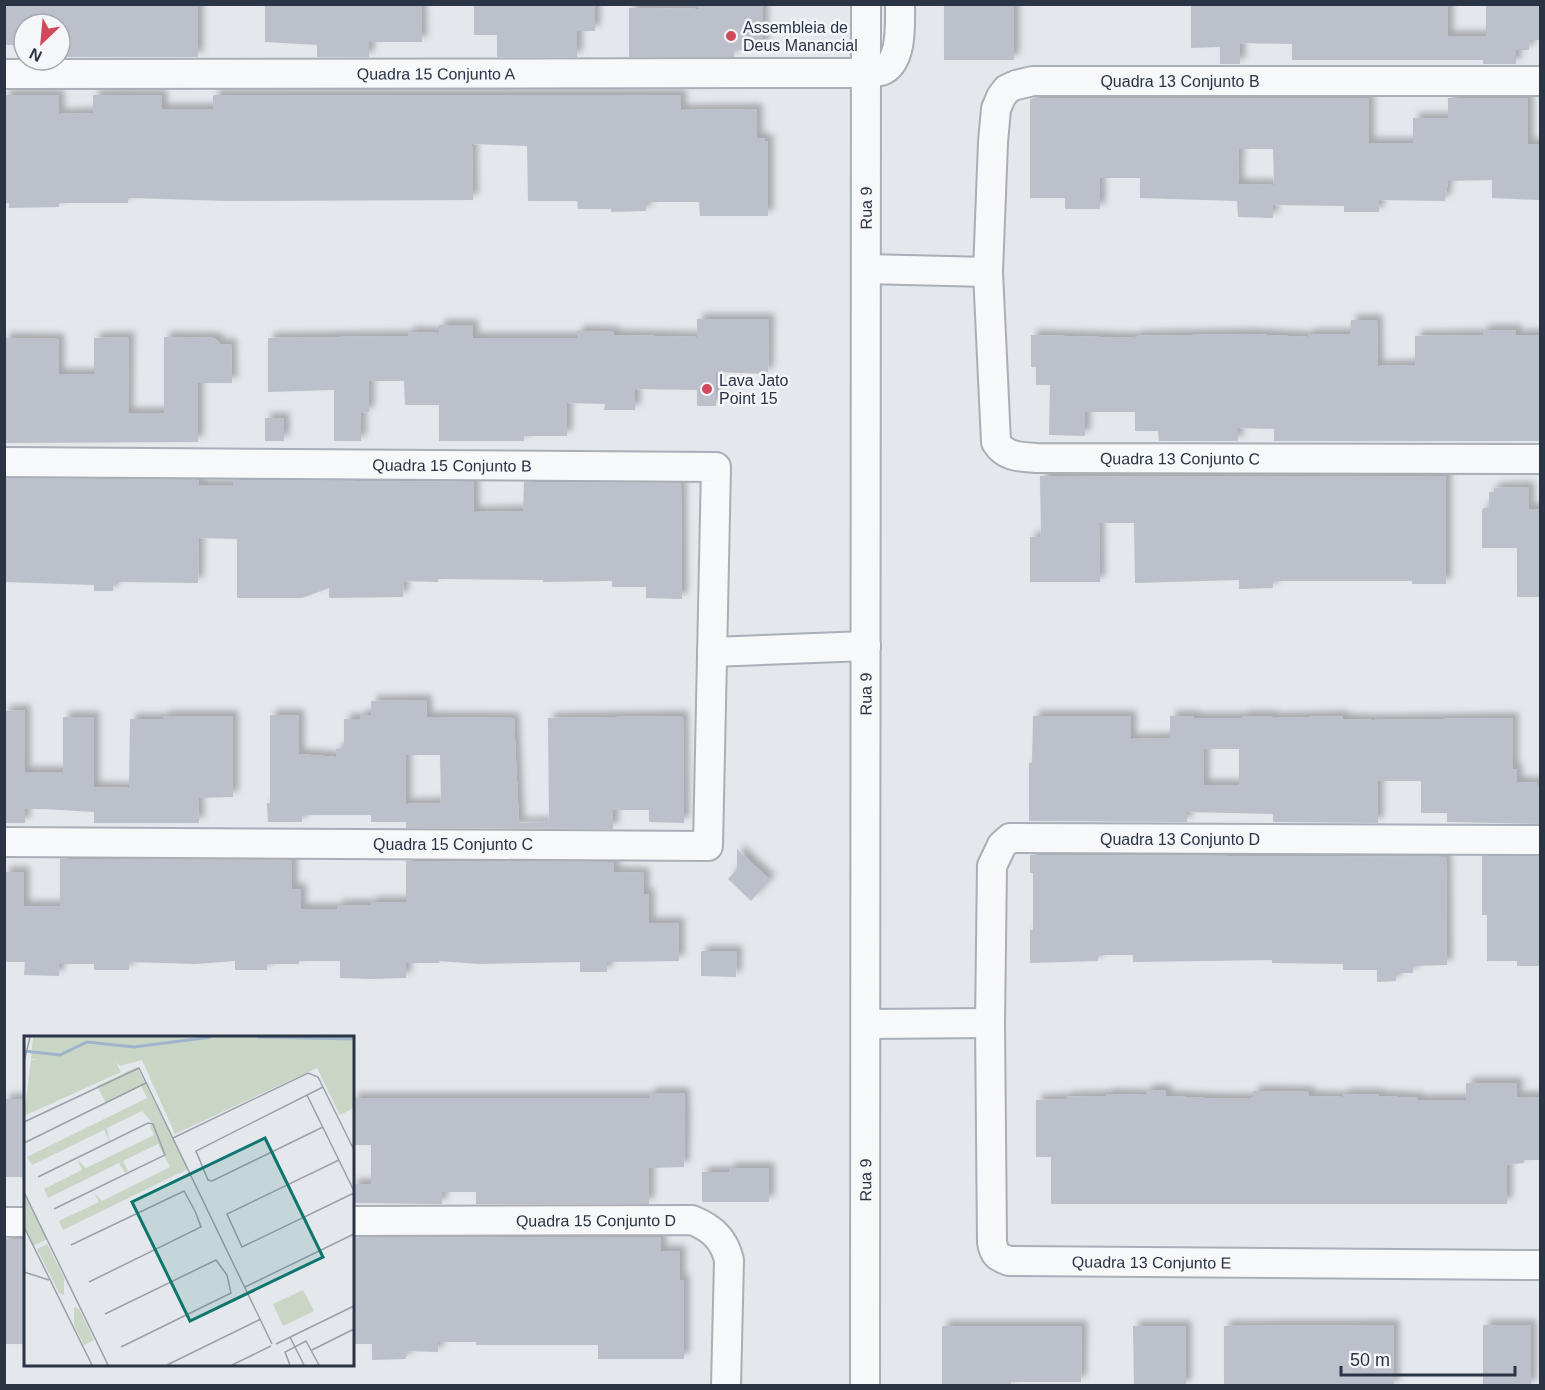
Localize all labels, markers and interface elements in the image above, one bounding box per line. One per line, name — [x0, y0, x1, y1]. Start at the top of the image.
north arrow — [12, 12, 72, 72]
place label: Assembleia de Deus Manancial — [743, 19, 858, 54]
marker: Assembleia de Deus Manancial — [724, 29, 738, 43]
text: N — [27, 45, 45, 65]
street label: Quadra 15 Conjunto A — [357, 65, 516, 82]
street label: Quadra 13 Conjunto B — [1100, 73, 1260, 90]
street label: Rua 9 — [857, 187, 874, 229]
place label: Lava Jato Point 15 — [719, 372, 788, 407]
marker: Lava Jato Point 15 — [700, 382, 714, 396]
street label: Quadra 13 Conjunto C — [1100, 450, 1260, 467]
street label: Quadra 15 Conjunto B — [372, 456, 532, 474]
street label: Rua 9 — [857, 673, 874, 715]
street label: Quadra 13 Conjunto D — [1100, 831, 1260, 848]
street label: Quadra 15 Conjunto C — [373, 836, 533, 853]
inset map — [24, 1036, 354, 1366]
street label: Rua 9 — [857, 1159, 874, 1201]
street label: Quadra 15 Conjunto D — [516, 1212, 676, 1229]
street label: Quadra 13 Conjunto E — [1072, 1253, 1231, 1271]
scale bar — [1341, 1339, 1515, 1377]
text: 50 m — [1350, 1350, 1390, 1370]

